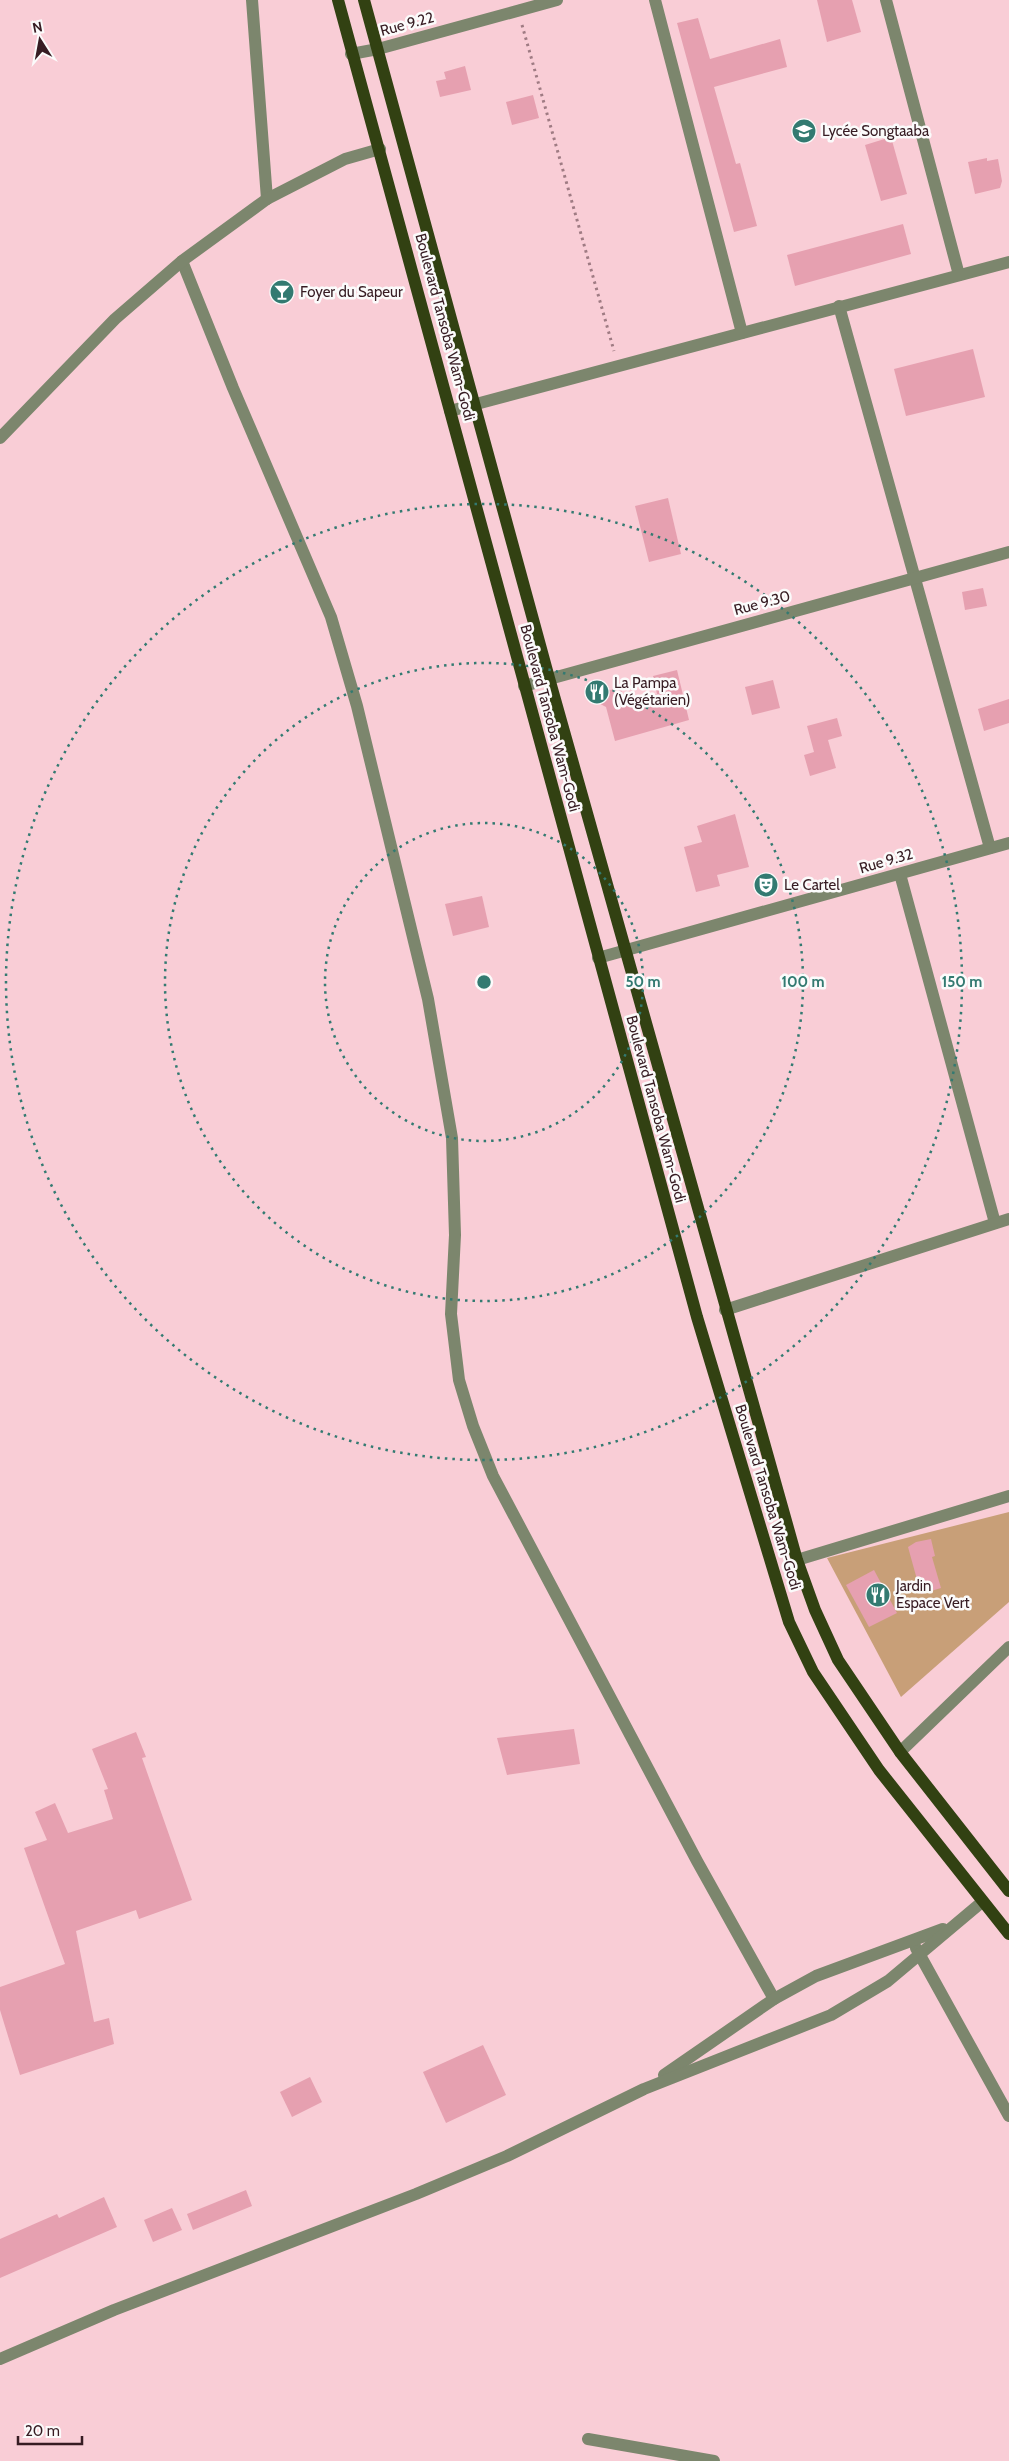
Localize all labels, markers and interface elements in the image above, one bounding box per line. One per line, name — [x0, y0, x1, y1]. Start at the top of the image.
street label: Rue 9.22 — [378, 8, 436, 40]
north arrow — [15, 15, 65, 65]
text: N — [31, 17, 44, 37]
school or university icon: Lycée Songtaaba — [791, 118, 817, 144]
place label: Lycée Songtaaba — [822, 122, 930, 140]
street label: Boulevard Tansoba Wam-Godi — [411, 231, 479, 423]
bar icon: Foyer du Sapeur — [269, 279, 295, 305]
place label: Foyer du Sapeur — [300, 283, 403, 301]
street label: Rue 9.30 — [732, 587, 792, 619]
street label: Boulevard Tansoba Wam-Godi — [516, 622, 584, 814]
place label: La Pampa (Végétarien) — [614, 674, 690, 709]
restaurant icon: La Pampa (Végétarien) — [584, 679, 610, 705]
street label: Rue 9.32 — [857, 845, 915, 877]
theatre icon: Le Cartel — [753, 872, 779, 898]
place label: Le Cartel — [784, 876, 840, 894]
centre of rings — [475, 973, 493, 991]
text: 50 m — [625, 973, 661, 991]
text: 100 m — [781, 973, 825, 991]
text: 150 m — [942, 973, 982, 991]
street label: Boulevard Tansoba Wam-Godi — [622, 1013, 690, 1205]
street label: Boulevard Tansoba Wam-Godi — [731, 1402, 805, 1592]
place label: Jardin Espace Vert — [895, 1577, 969, 1612]
restaurant icon: Jardin Espace Vert — [865, 1582, 891, 1608]
scale bar — [18, 2414, 81, 2446]
text: 20 m — [25, 2422, 60, 2440]

